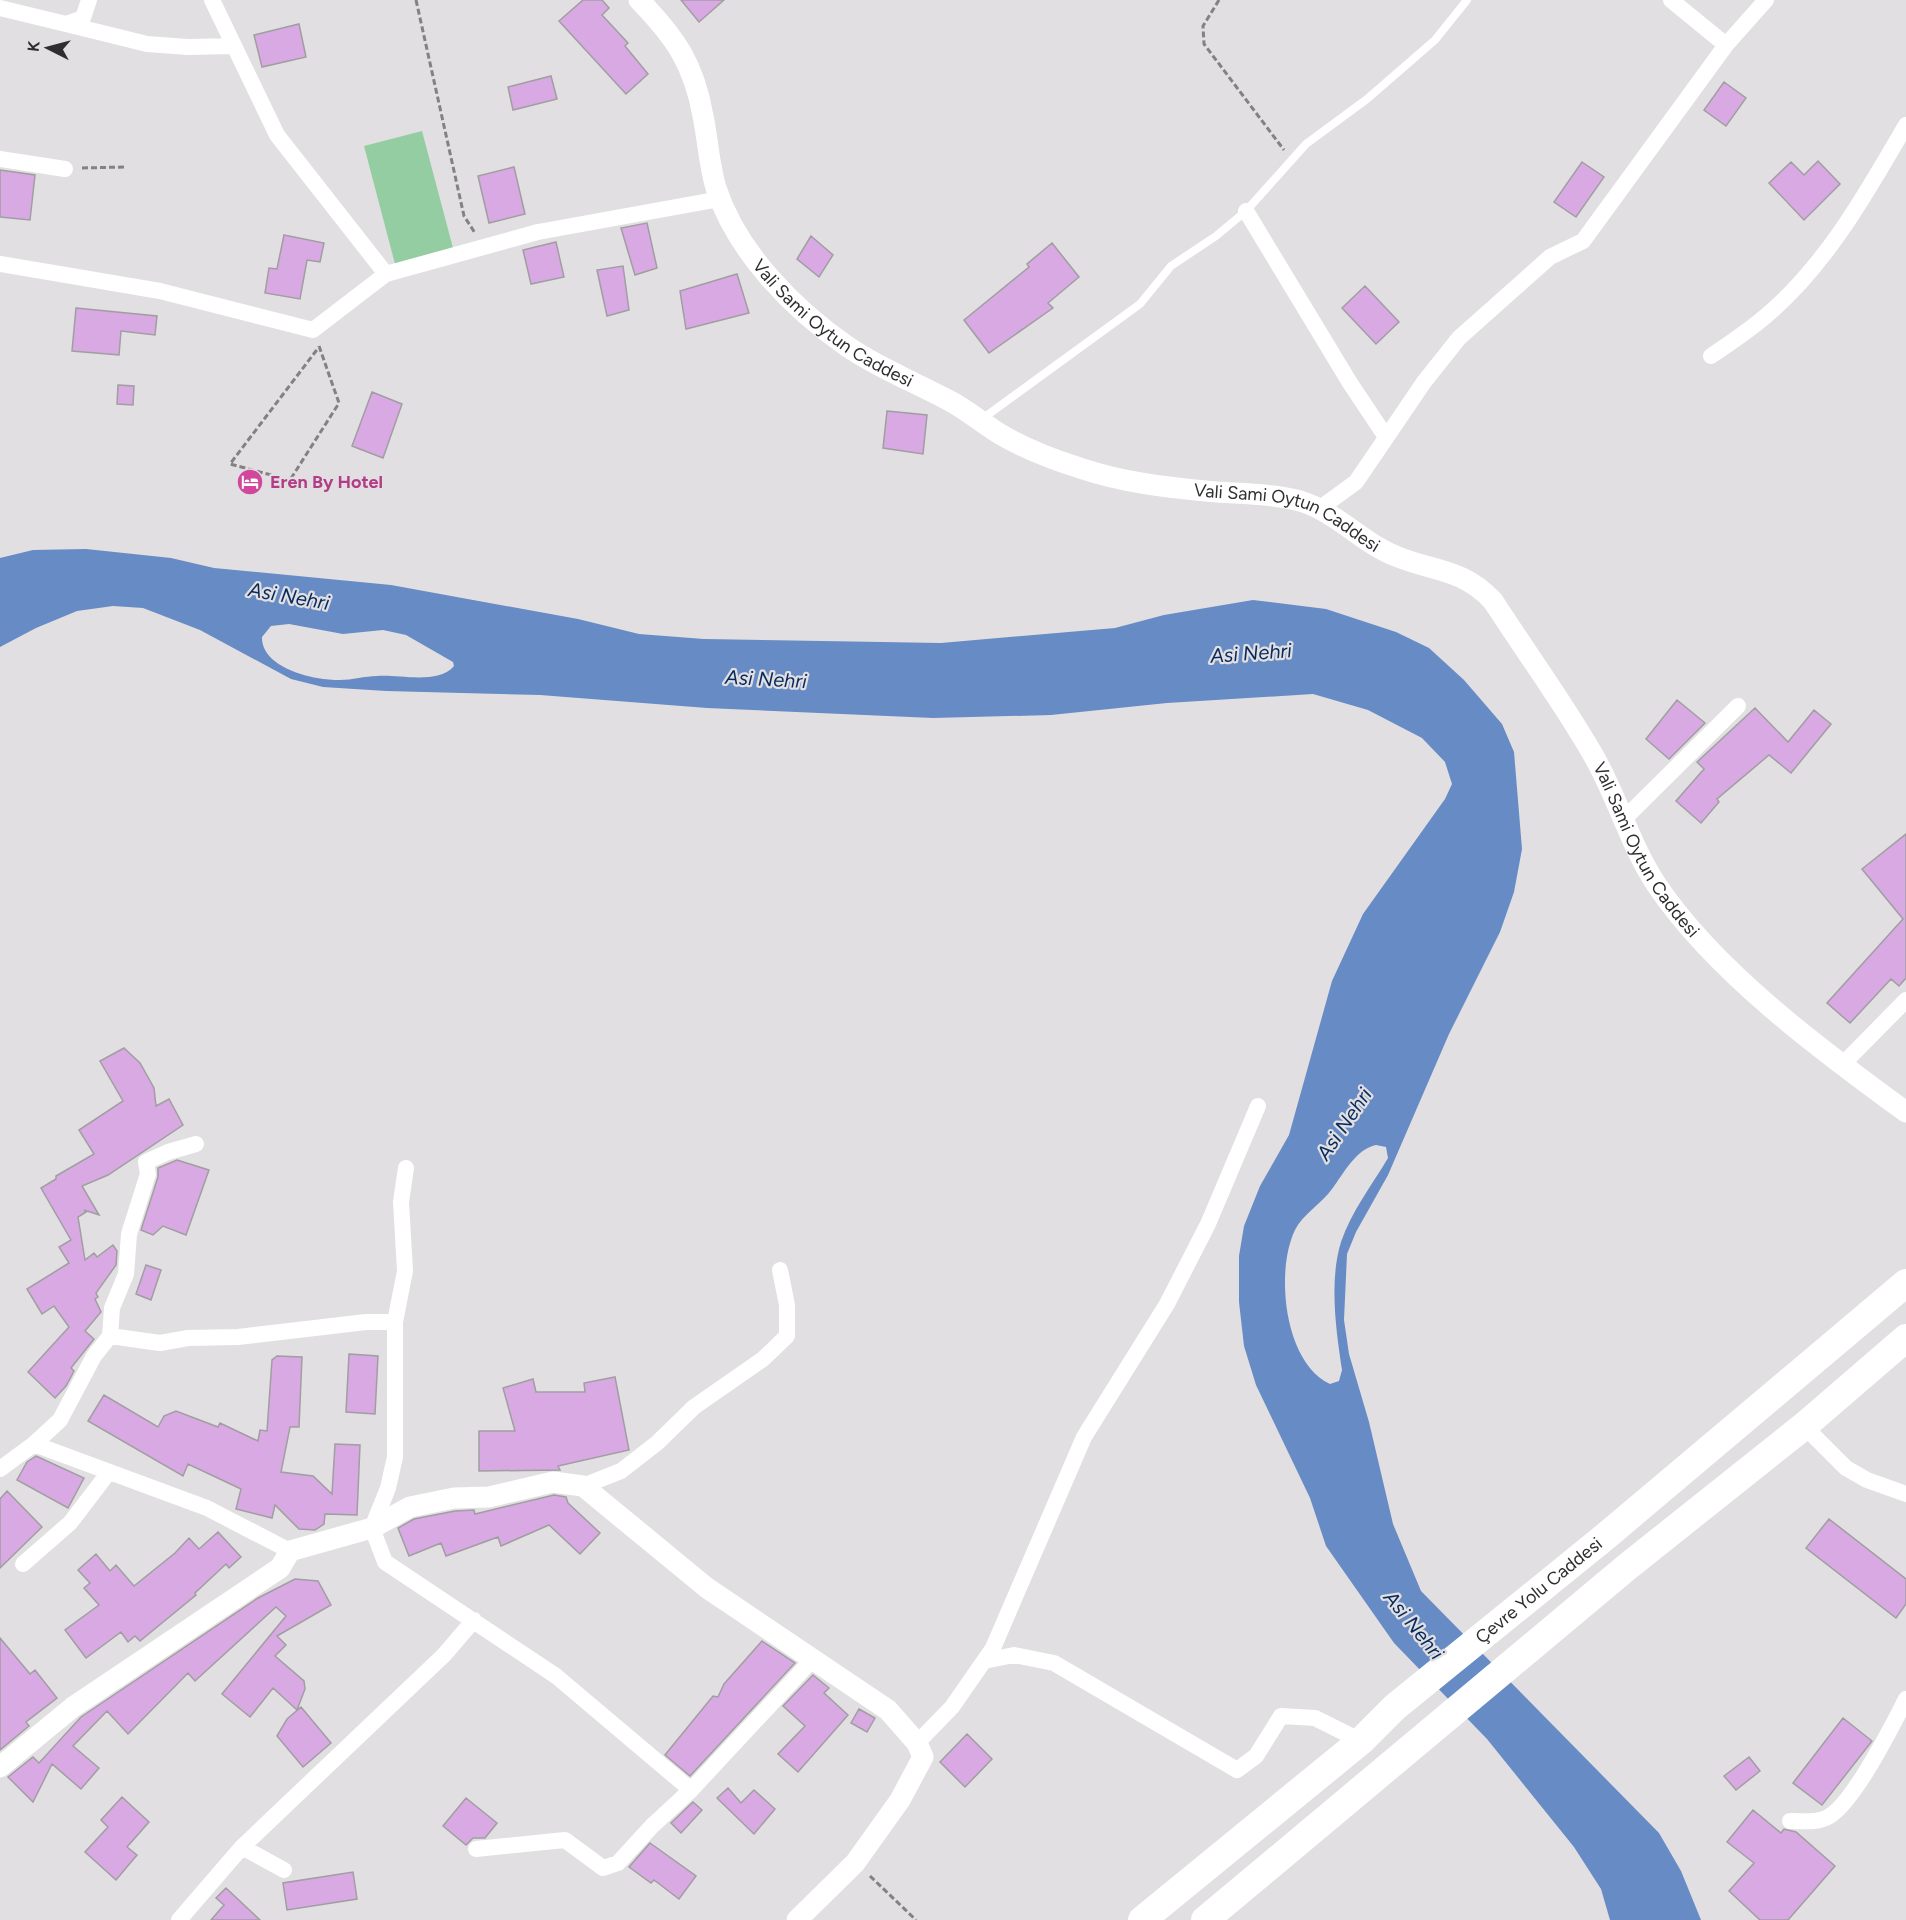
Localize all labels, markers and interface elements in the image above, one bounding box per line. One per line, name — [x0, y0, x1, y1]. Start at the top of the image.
north arrow — [18, 18, 78, 78]
text: K — [24, 40, 44, 53]
street label: Vali Sami Oytun Caddesi — [748, 255, 917, 392]
hotel icon: Eren By Hotel — [235, 467, 265, 497]
place label: Eren By Hotel — [270, 471, 383, 493]
street label: Vali Sami Oytun Caddesi — [1193, 479, 1384, 557]
water label: Asi Nehri — [246, 577, 332, 615]
water label: Asi Nehri — [1208, 638, 1293, 668]
water label: Asi Nehri — [724, 665, 808, 693]
street label: Vali Sami Oytun Caddesi — [1588, 758, 1704, 942]
water label: Asi Nehri — [1311, 1083, 1377, 1165]
street label: Çevre Yolu Caddesi — [1471, 1533, 1607, 1648]
water label: Asi Nehri — [1378, 1585, 1449, 1665]

